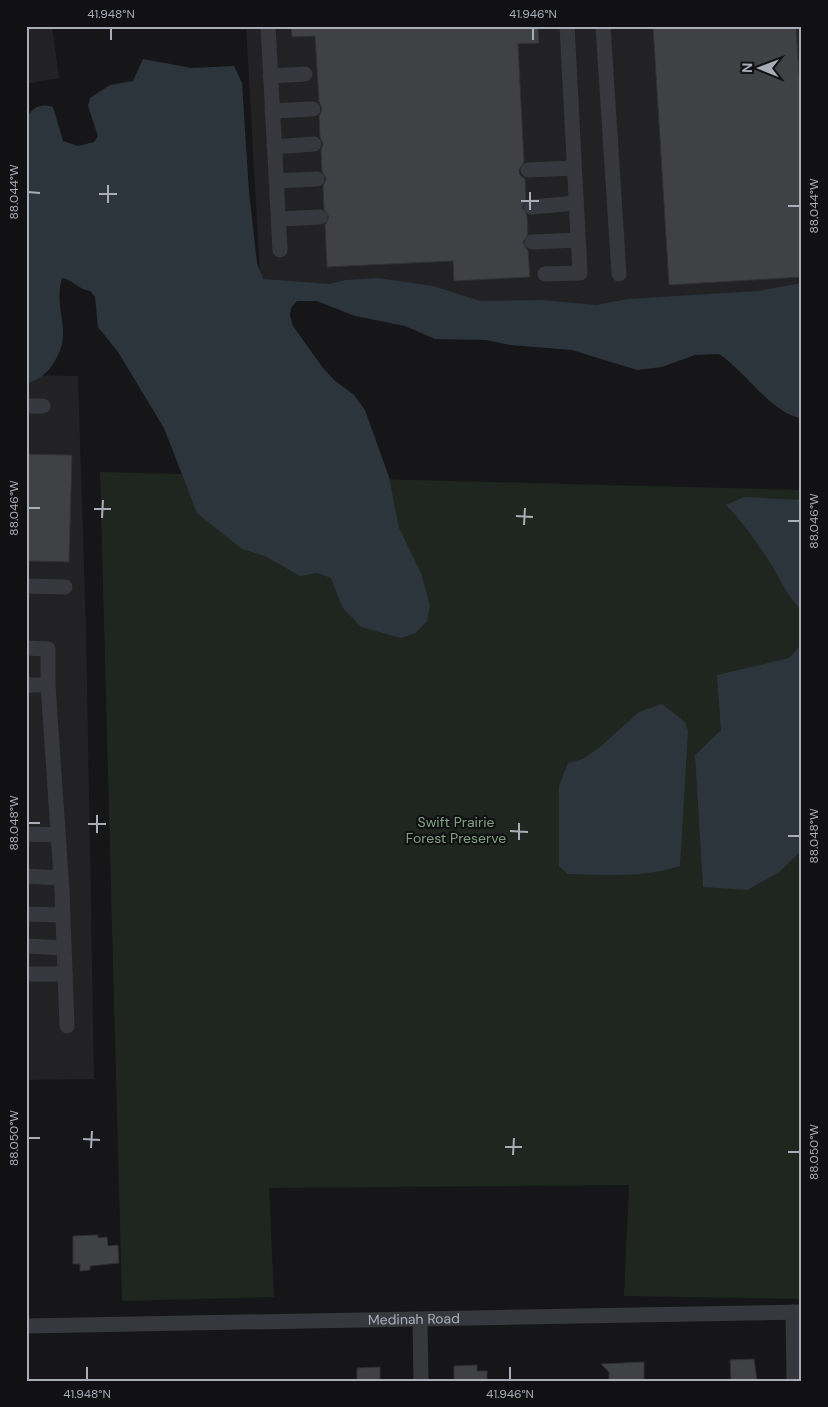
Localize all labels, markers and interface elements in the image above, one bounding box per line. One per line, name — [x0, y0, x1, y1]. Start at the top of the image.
text: 41.948°N — [87, 6, 135, 22]
text: 41.946°N — [509, 6, 557, 22]
north arrow — [736, 42, 786, 92]
text: N — [738, 63, 756, 73]
text: 88.044°W — [6, 164, 22, 220]
text: 88.044°W — [806, 178, 822, 234]
text: 88.046°W — [6, 480, 22, 536]
text: 88.046°W — [806, 493, 822, 549]
text: 88.048°W — [6, 795, 22, 851]
text: 88.048°W — [806, 808, 822, 864]
park label: Swift Prairie Forest Preserve — [406, 813, 506, 847]
text: 88.050°W — [6, 1110, 22, 1166]
text: 88.050°W — [806, 1124, 822, 1180]
street label: Medinah Road — [368, 1309, 460, 1329]
text: 41.948°N — [63, 1386, 111, 1402]
text: 41.946°N — [486, 1386, 534, 1402]

